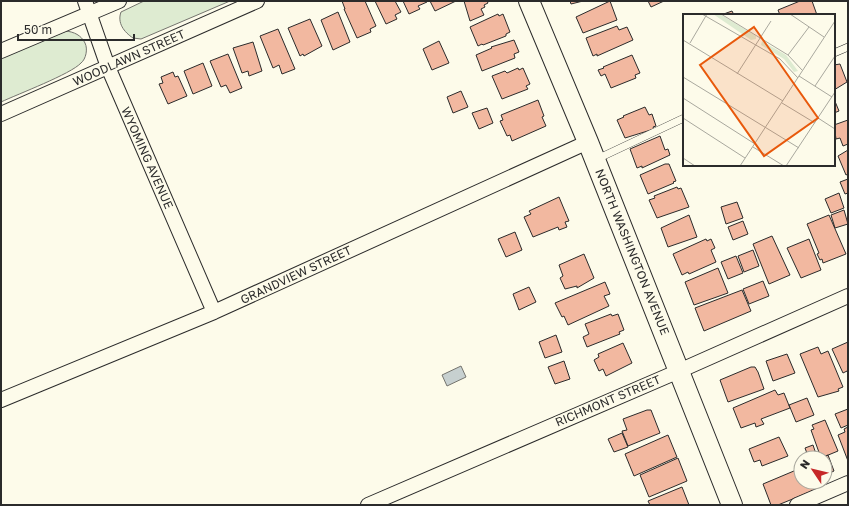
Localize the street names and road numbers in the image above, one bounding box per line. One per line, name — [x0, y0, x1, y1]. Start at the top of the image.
street label: WOODLAWN STREET — [70, 26, 188, 89]
street label: WYOMING AVENUE — [118, 104, 177, 211]
street label: NORTH WASHINGTON AVENUE — [592, 167, 673, 337]
street label: GRANDVIEW STREET — [238, 242, 354, 307]
street label: RICHMONT STREET — [553, 371, 663, 430]

